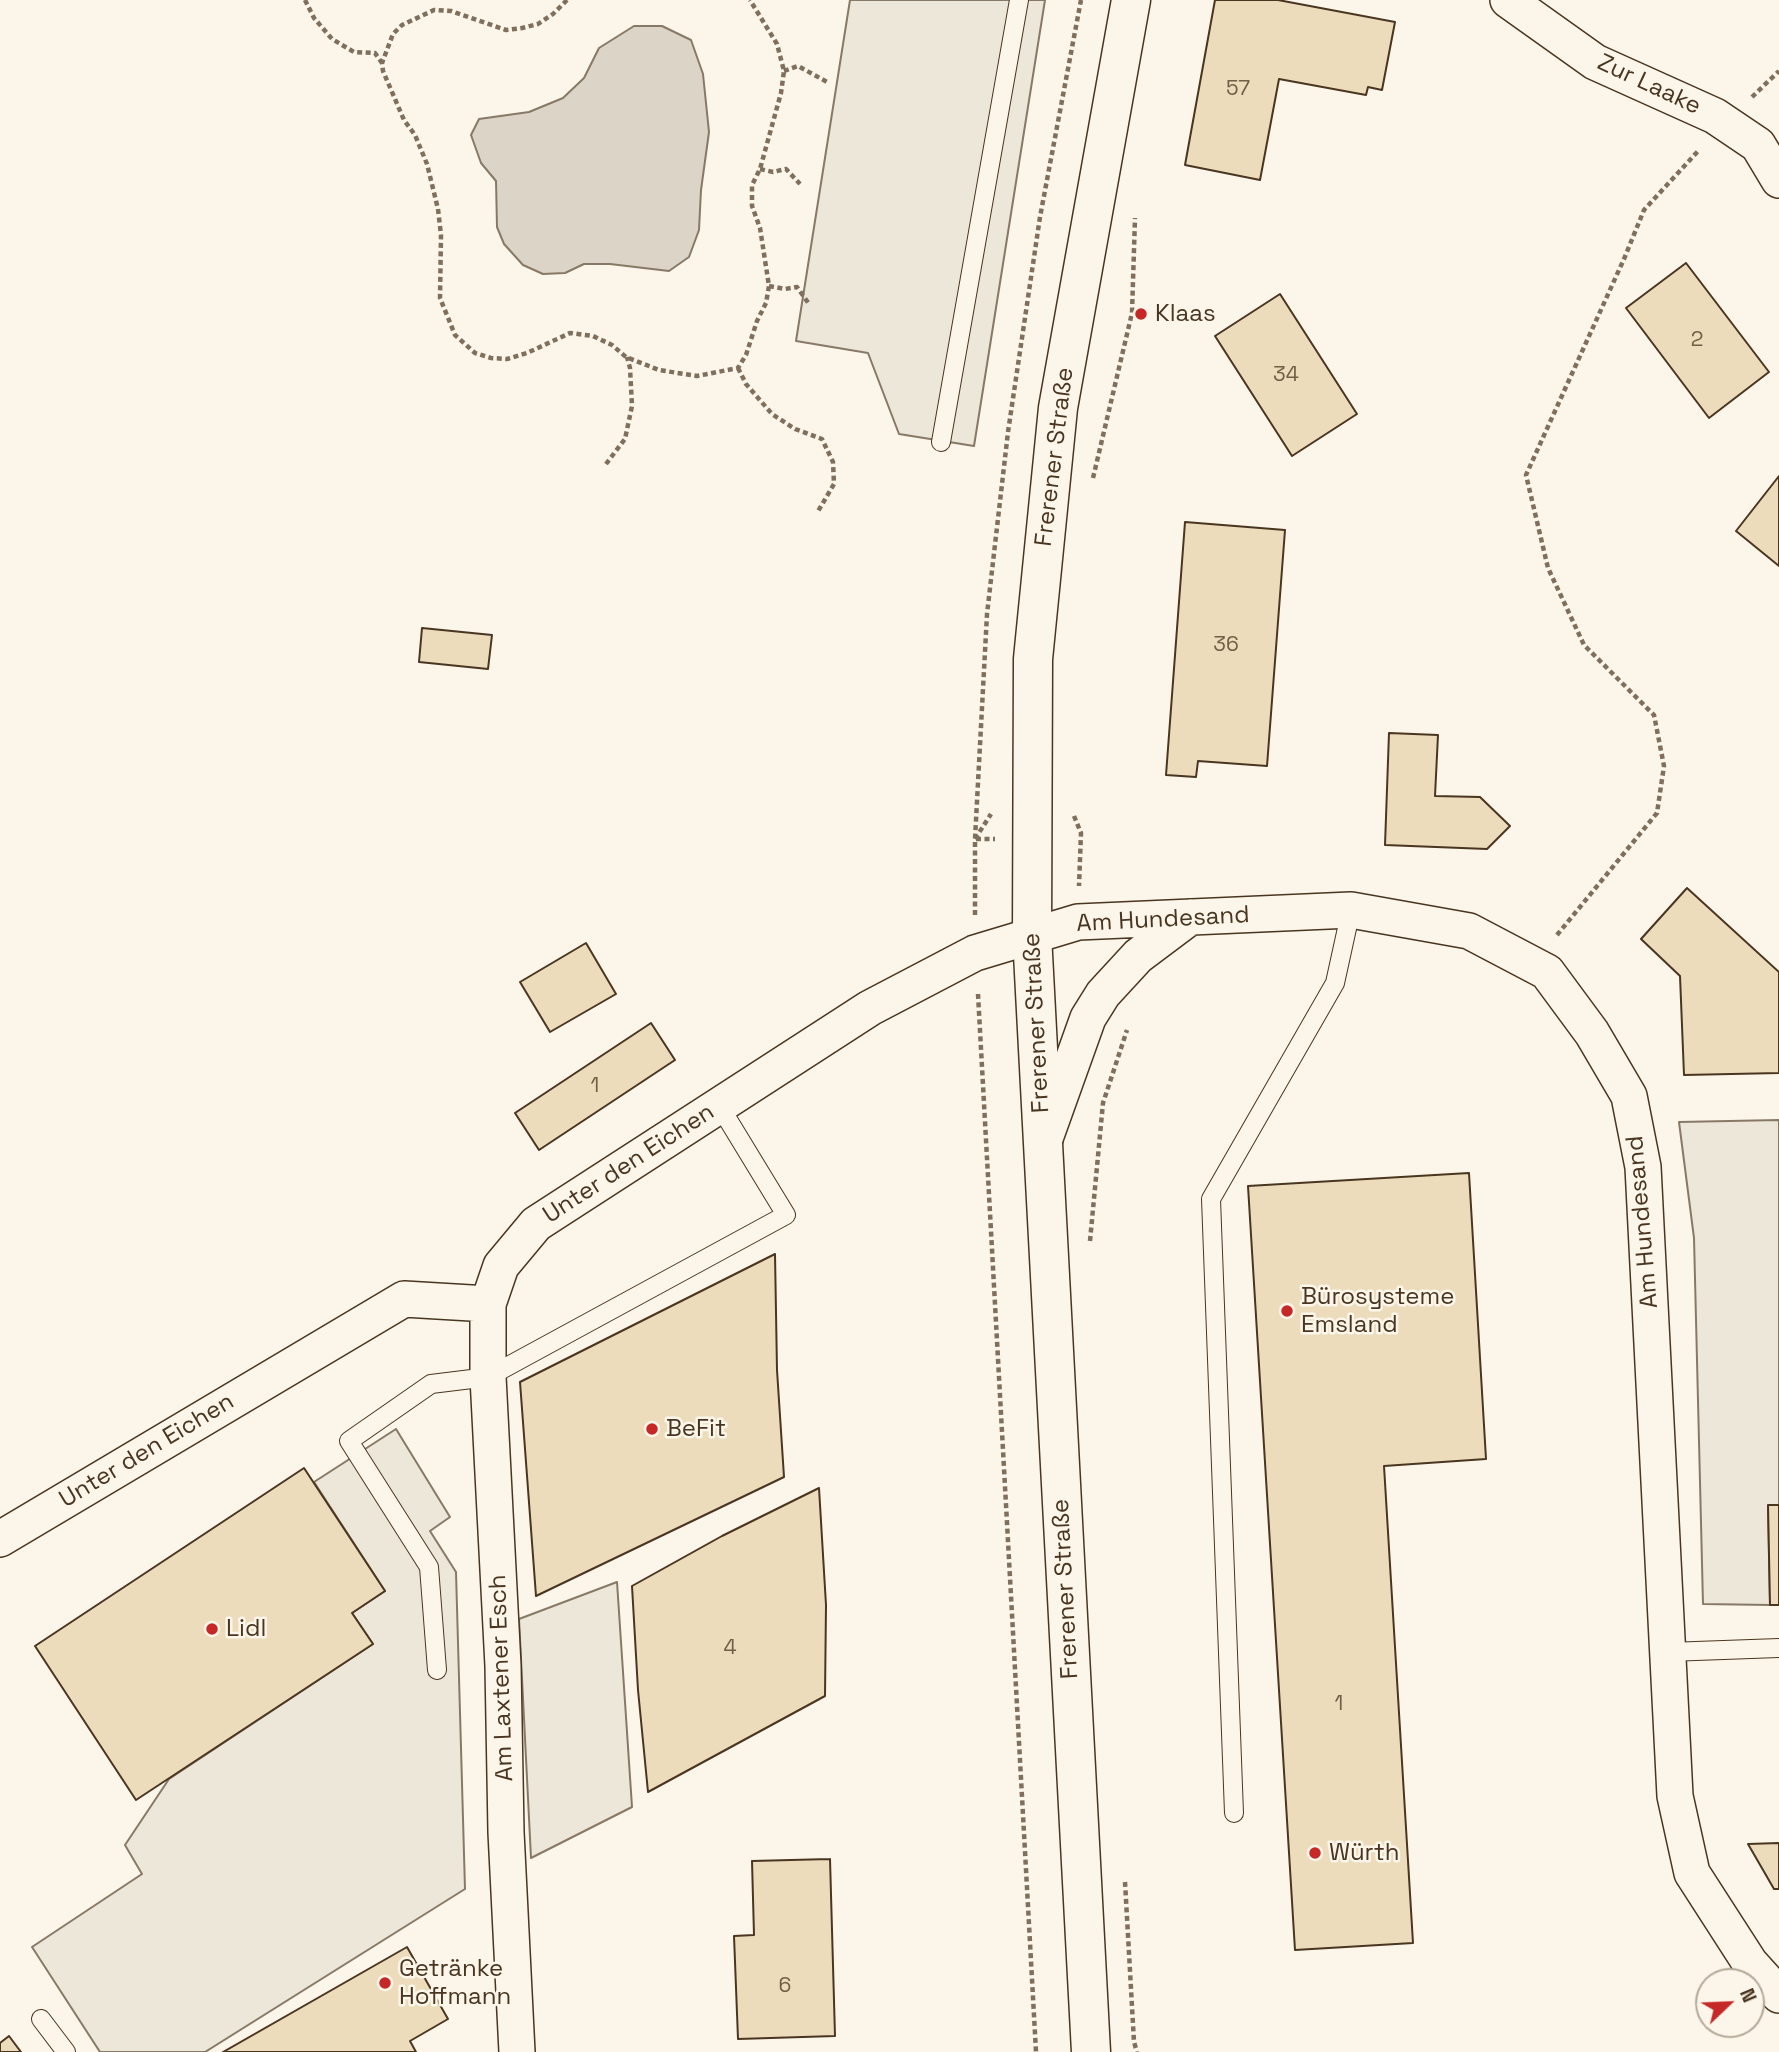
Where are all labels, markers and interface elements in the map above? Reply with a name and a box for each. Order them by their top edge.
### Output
street label: Zur Laake [1593,49,1705,121]
house number: 57 [1226,76,1250,102]
place label: Klaas [1155,300,1216,328]
marker: Klaas [1133,306,1149,322]
house number: 2 [1691,327,1703,353]
house number: 34 [1273,362,1299,388]
street label: Frerener Straße [1030,366,1080,548]
house number: 36 [1213,632,1239,658]
street label: Am Hundesand [1076,901,1250,939]
street label: Frerener Straße [1018,932,1056,1114]
house number: 1 [591,1073,599,1099]
street label: Unter den Eichen [538,1098,720,1230]
street label: Am Hundesand [1621,1134,1665,1310]
place label: Bürosysteme Emsland [1301,1283,1454,1339]
marker: Bürosysteme Emsland [1279,1303,1295,1319]
street label: Unter den Eichen [55,1388,239,1514]
place label: BeFit [666,1415,726,1443]
marker: BeFit [644,1421,660,1437]
street label: Frerener Straße [1047,1498,1085,1680]
street label: Am Laxtener Esch [484,1574,520,1782]
place label: Lidl [226,1615,266,1643]
marker: Lidl [204,1621,220,1637]
house number: 4 [723,1635,737,1661]
house number: 1 [1335,1691,1343,1717]
place label: Würth [1329,1839,1399,1867]
marker: Würth [1307,1845,1323,1861]
place label: Getränke Hoffmann [399,1955,511,2011]
north arrow [1695,1968,1765,2038]
house number: 6 [779,1973,791,1999]
marker: Getränke Hoffmann [377,1975,393,1991]
text: N [1734,1985,1762,2006]

